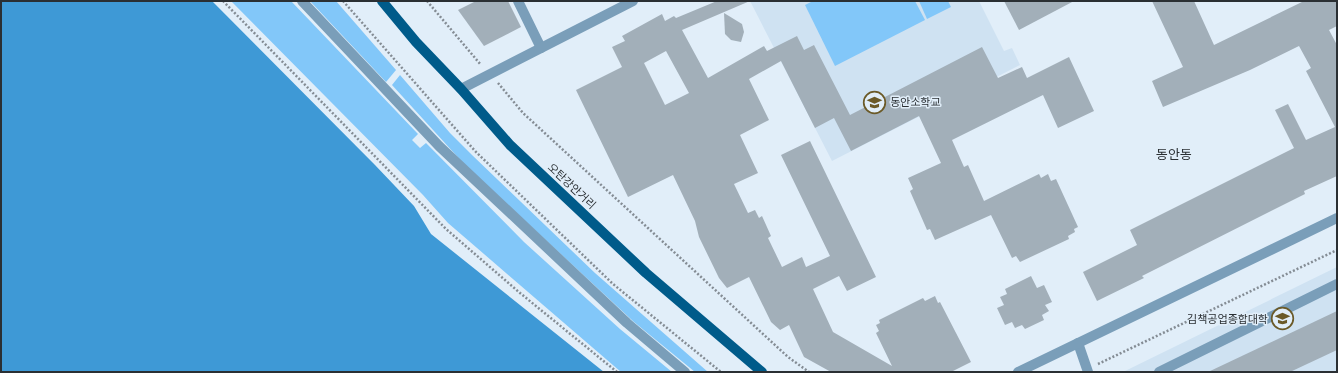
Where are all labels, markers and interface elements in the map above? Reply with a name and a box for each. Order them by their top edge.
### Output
school or university icon: 동안소학교 [862,89,888,115]
place label: 동안소학교 [890,96,941,109]
district label: 동안동 [1156,147,1192,162]
street label: 오탄강안거리 [545,161,598,212]
school or university icon: 김책공업종합대학 [1270,306,1296,332]
place label: 김책공업종합대학 [1187,313,1268,326]

